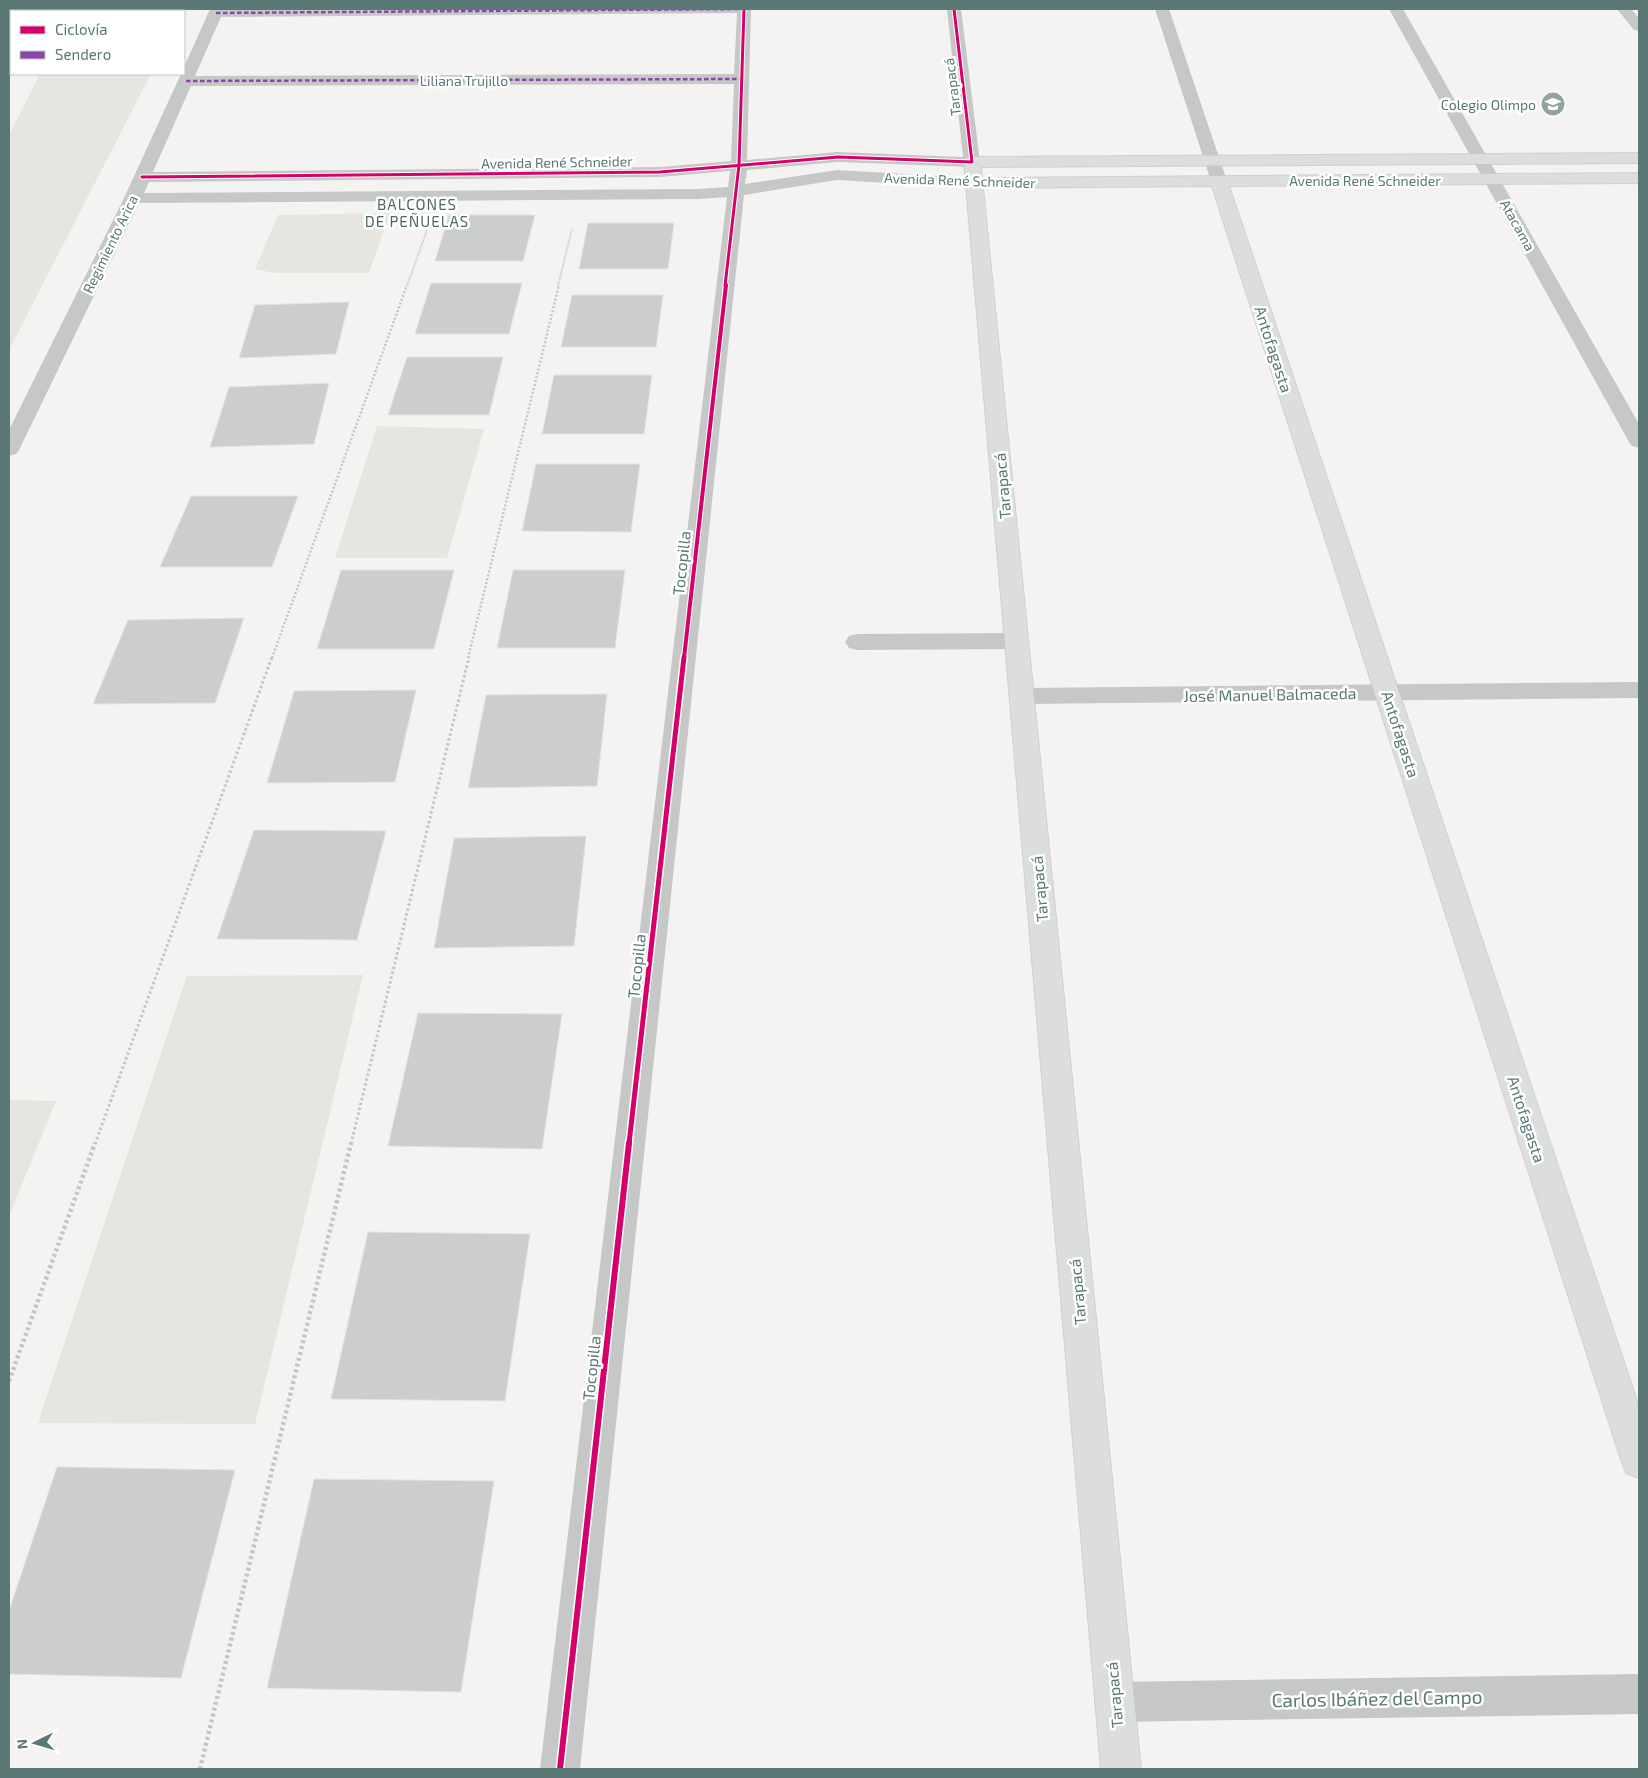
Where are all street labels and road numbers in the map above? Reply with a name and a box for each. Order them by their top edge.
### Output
street label: Tarapacá [940,57,964,117]
street label: Liliana Trujillo [420,72,508,89]
street label: Avenida René Schneider [481,152,633,172]
street label: Avenida René Schneider [884,169,1036,191]
street label: Avenida René Schneider [1289,172,1441,189]
street label: Regimiento Arica [79,192,141,296]
street label: Atacama [1497,196,1539,254]
street label: Antofagasta [1251,303,1297,395]
street label: Tarapacá [990,452,1014,520]
street label: Tocopilla [668,530,694,596]
street label: José Manuel Balmaceda [1183,683,1357,705]
street label: Antofagasta [1378,688,1424,780]
street label: Tarapacá [1027,855,1051,923]
street label: Tocopilla [623,933,649,999]
street label: Antofagasta [1504,1073,1550,1165]
street label: Tarapacá [1065,1258,1089,1326]
street label: Tocopilla [578,1335,604,1401]
street label: Tarapacá [1102,1661,1126,1729]
street label: Carlos Ibáñez del Campo [1271,1685,1483,1711]

